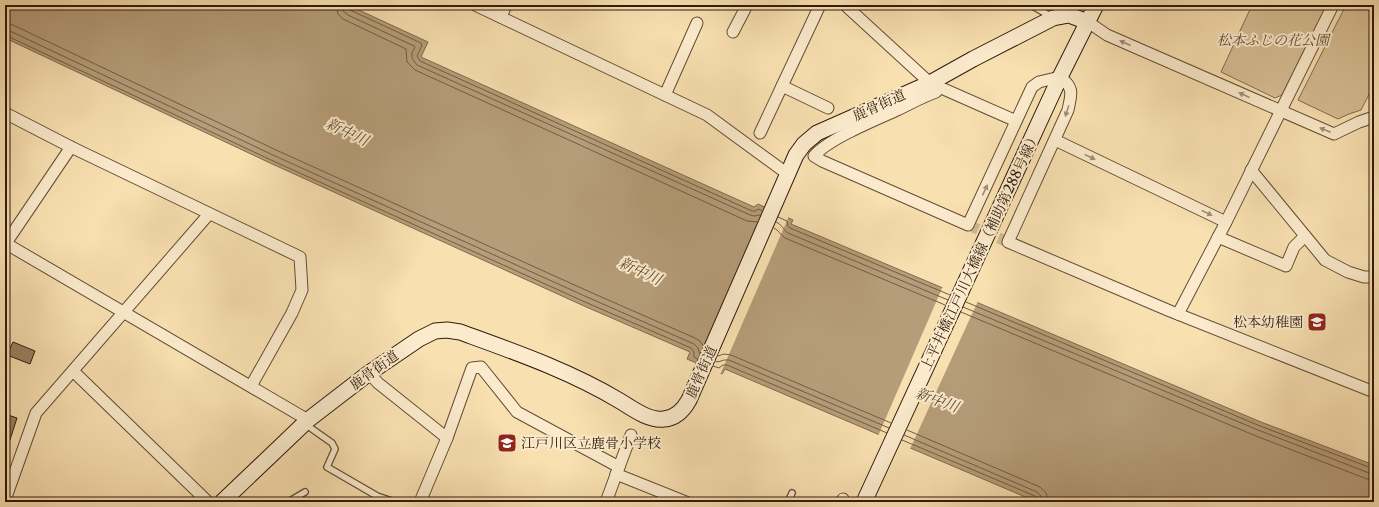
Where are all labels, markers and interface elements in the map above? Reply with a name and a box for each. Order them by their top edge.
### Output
park label: 松本ふじの花公園 [1217,31,1331,49]
one-way arrow [1119,39,1131,45]
street label: 鹿骨街道 [850,85,908,125]
one-way arrow [1239,92,1250,98]
one-way arrow [1063,106,1069,118]
water label: 新中川 [323,113,373,151]
one-way arrow [1320,127,1331,133]
street label: 上平井橋江戸川大橋線（補助第288号線） [916,128,1044,374]
one-way arrow [1084,154,1095,160]
one-way arrow [982,184,988,195]
one-way arrow [1201,210,1213,216]
water label: 新中川 [616,252,666,290]
school or university icon: 松本幼稚園 [1306,311,1328,333]
place label: 松本幼稚園 [1233,313,1303,331]
street label: 鹿骨街道 [681,343,721,401]
street label: 鹿骨街道 [346,346,402,394]
water label: 新中川 [913,383,963,417]
school or university icon: 江戸川区立鹿骨小学校 [496,432,518,454]
place label: 江戸川区立鹿骨小学校 [521,434,661,452]

